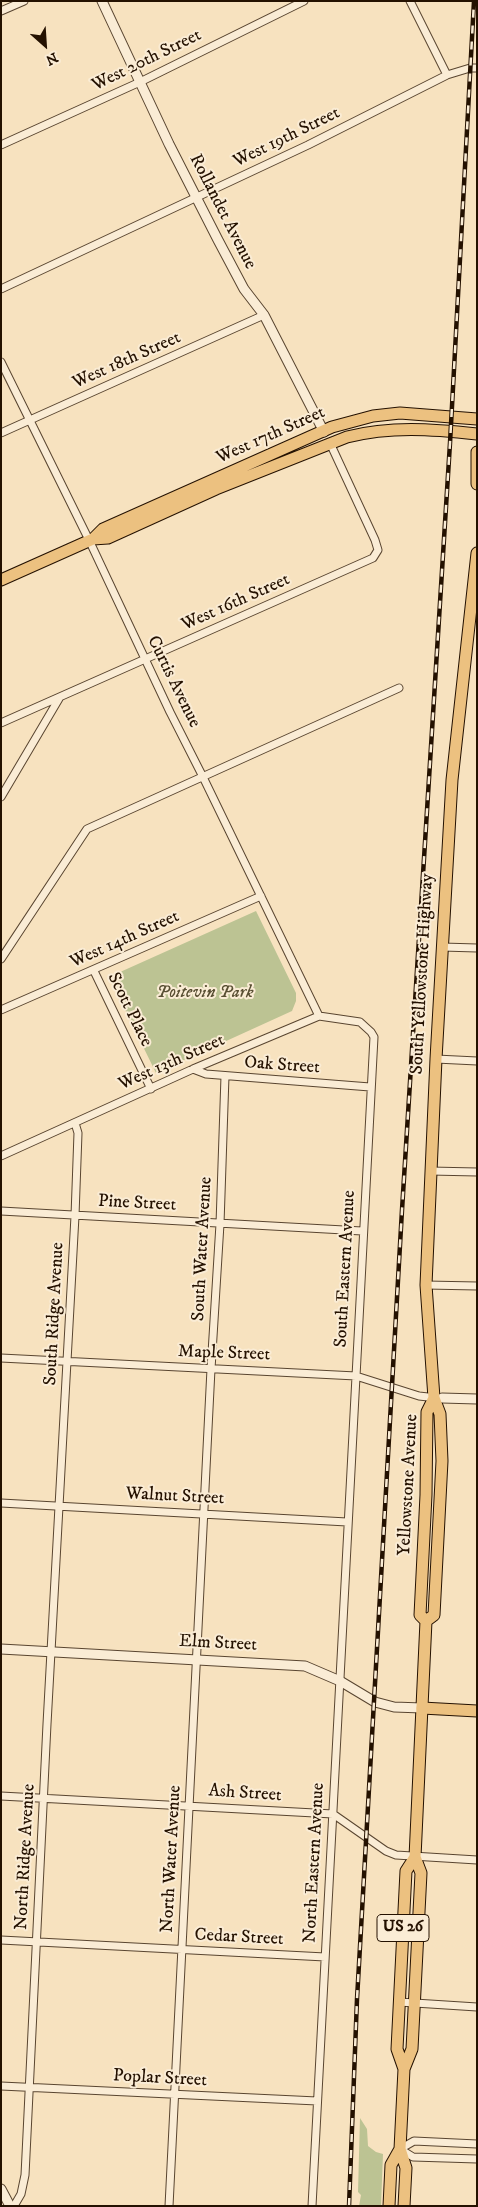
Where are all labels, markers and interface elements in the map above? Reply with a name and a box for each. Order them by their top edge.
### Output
north arrow [20,20,70,70]
street label: West 20th Street [89,25,205,97]
text: N [42,48,61,69]
street label: West 19th Street [230,103,344,173]
street label: Rollandet Avenue [184,151,260,273]
street label: West 18th Street [70,328,184,394]
street label: West 17th Street [213,402,329,470]
street label: West 16th Street [179,569,293,637]
street label: Curtis Avenue [141,633,205,731]
street label: South Yellowstone Highway [407,873,439,1075]
street label: West 14th Street [67,906,183,974]
street label: Scott Place [102,969,156,1051]
park label: Poitevin Park [156,982,254,1004]
street label: West 13th Street [116,1030,228,1096]
street label: Oak Street [243,1053,321,1079]
street label: South Water Avenue [188,1176,218,1322]
street label: South Eastern Avenue [331,1190,361,1348]
street label: Pine Street [97,1191,177,1217]
street label: South Ridge Avenue [40,1242,70,1386]
street label: Maple Street [178,1342,270,1366]
street label: Yellowstone Avenue [395,1414,423,1556]
street label: Walnut Street [125,1484,225,1510]
street label: Elm Street [178,1631,258,1657]
street label: Ash Street [208,1781,282,1807]
street label: North Eastern Avenue [300,1782,330,1944]
street label: North Ridge Avenue [11,1783,41,1931]
street label: North Water Avenue [157,1785,187,1933]
road number: US 26 [377,1915,429,1942]
street label: Cedar Street [194,1925,284,1951]
street label: Poplar Street [112,2066,208,2092]

